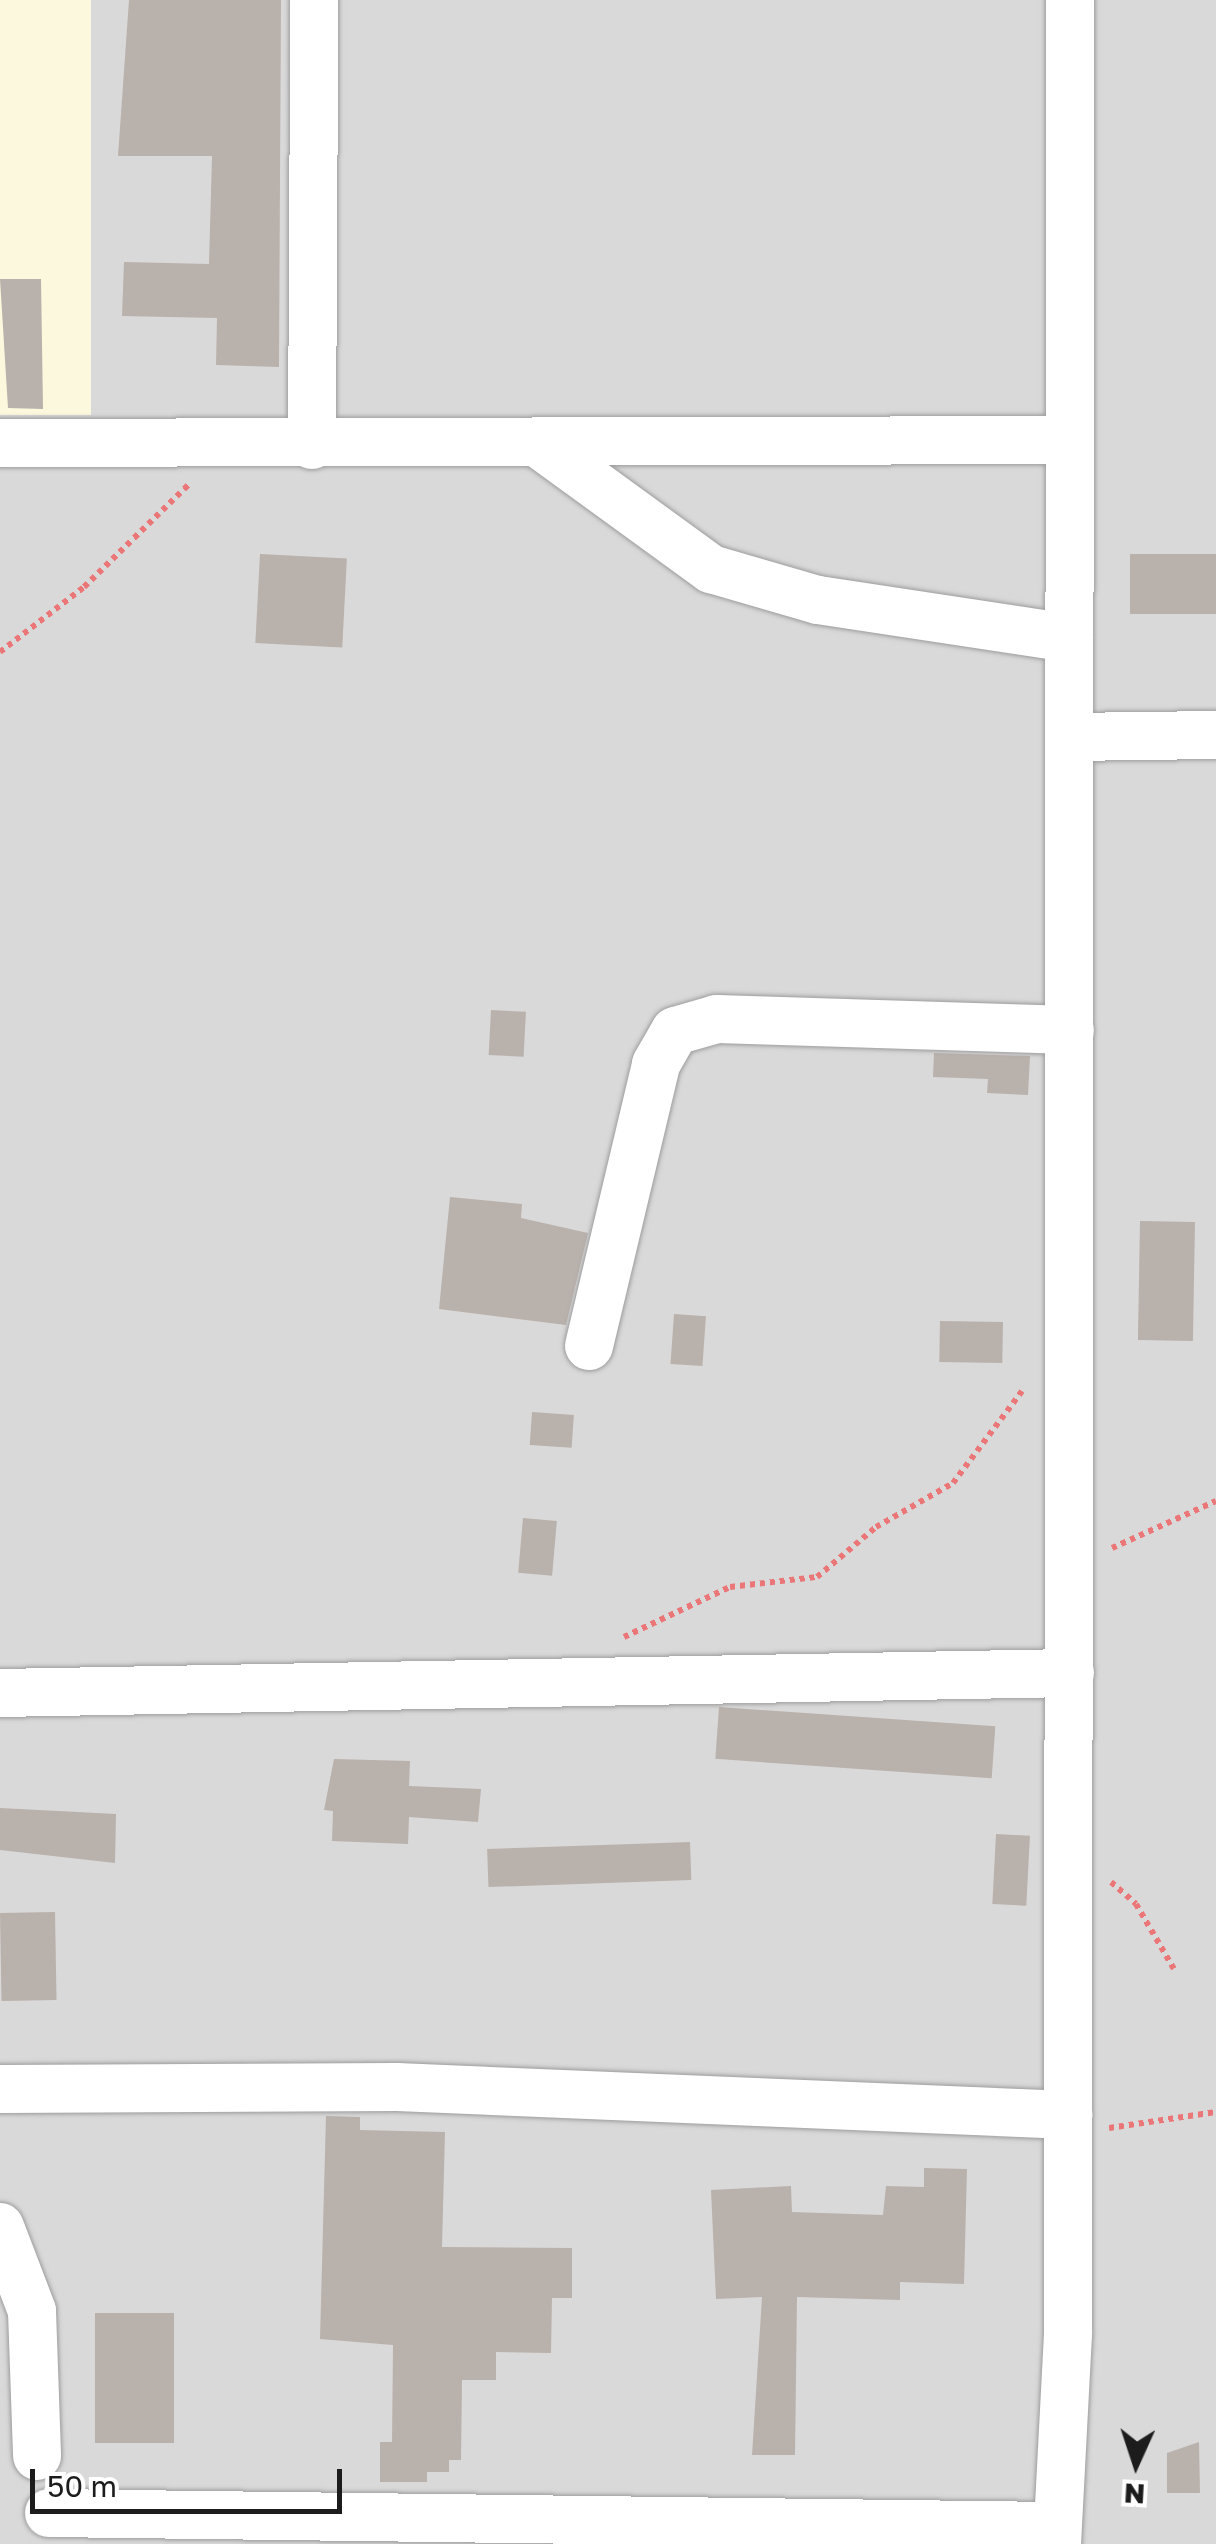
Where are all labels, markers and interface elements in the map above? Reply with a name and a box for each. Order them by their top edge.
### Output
north arrow [1086,2414,1186,2514]
scale bar [35,2449,348,2511]
text: 50 m [47,2468,117,2504]
text: N [1123,2477,1146,2511]

